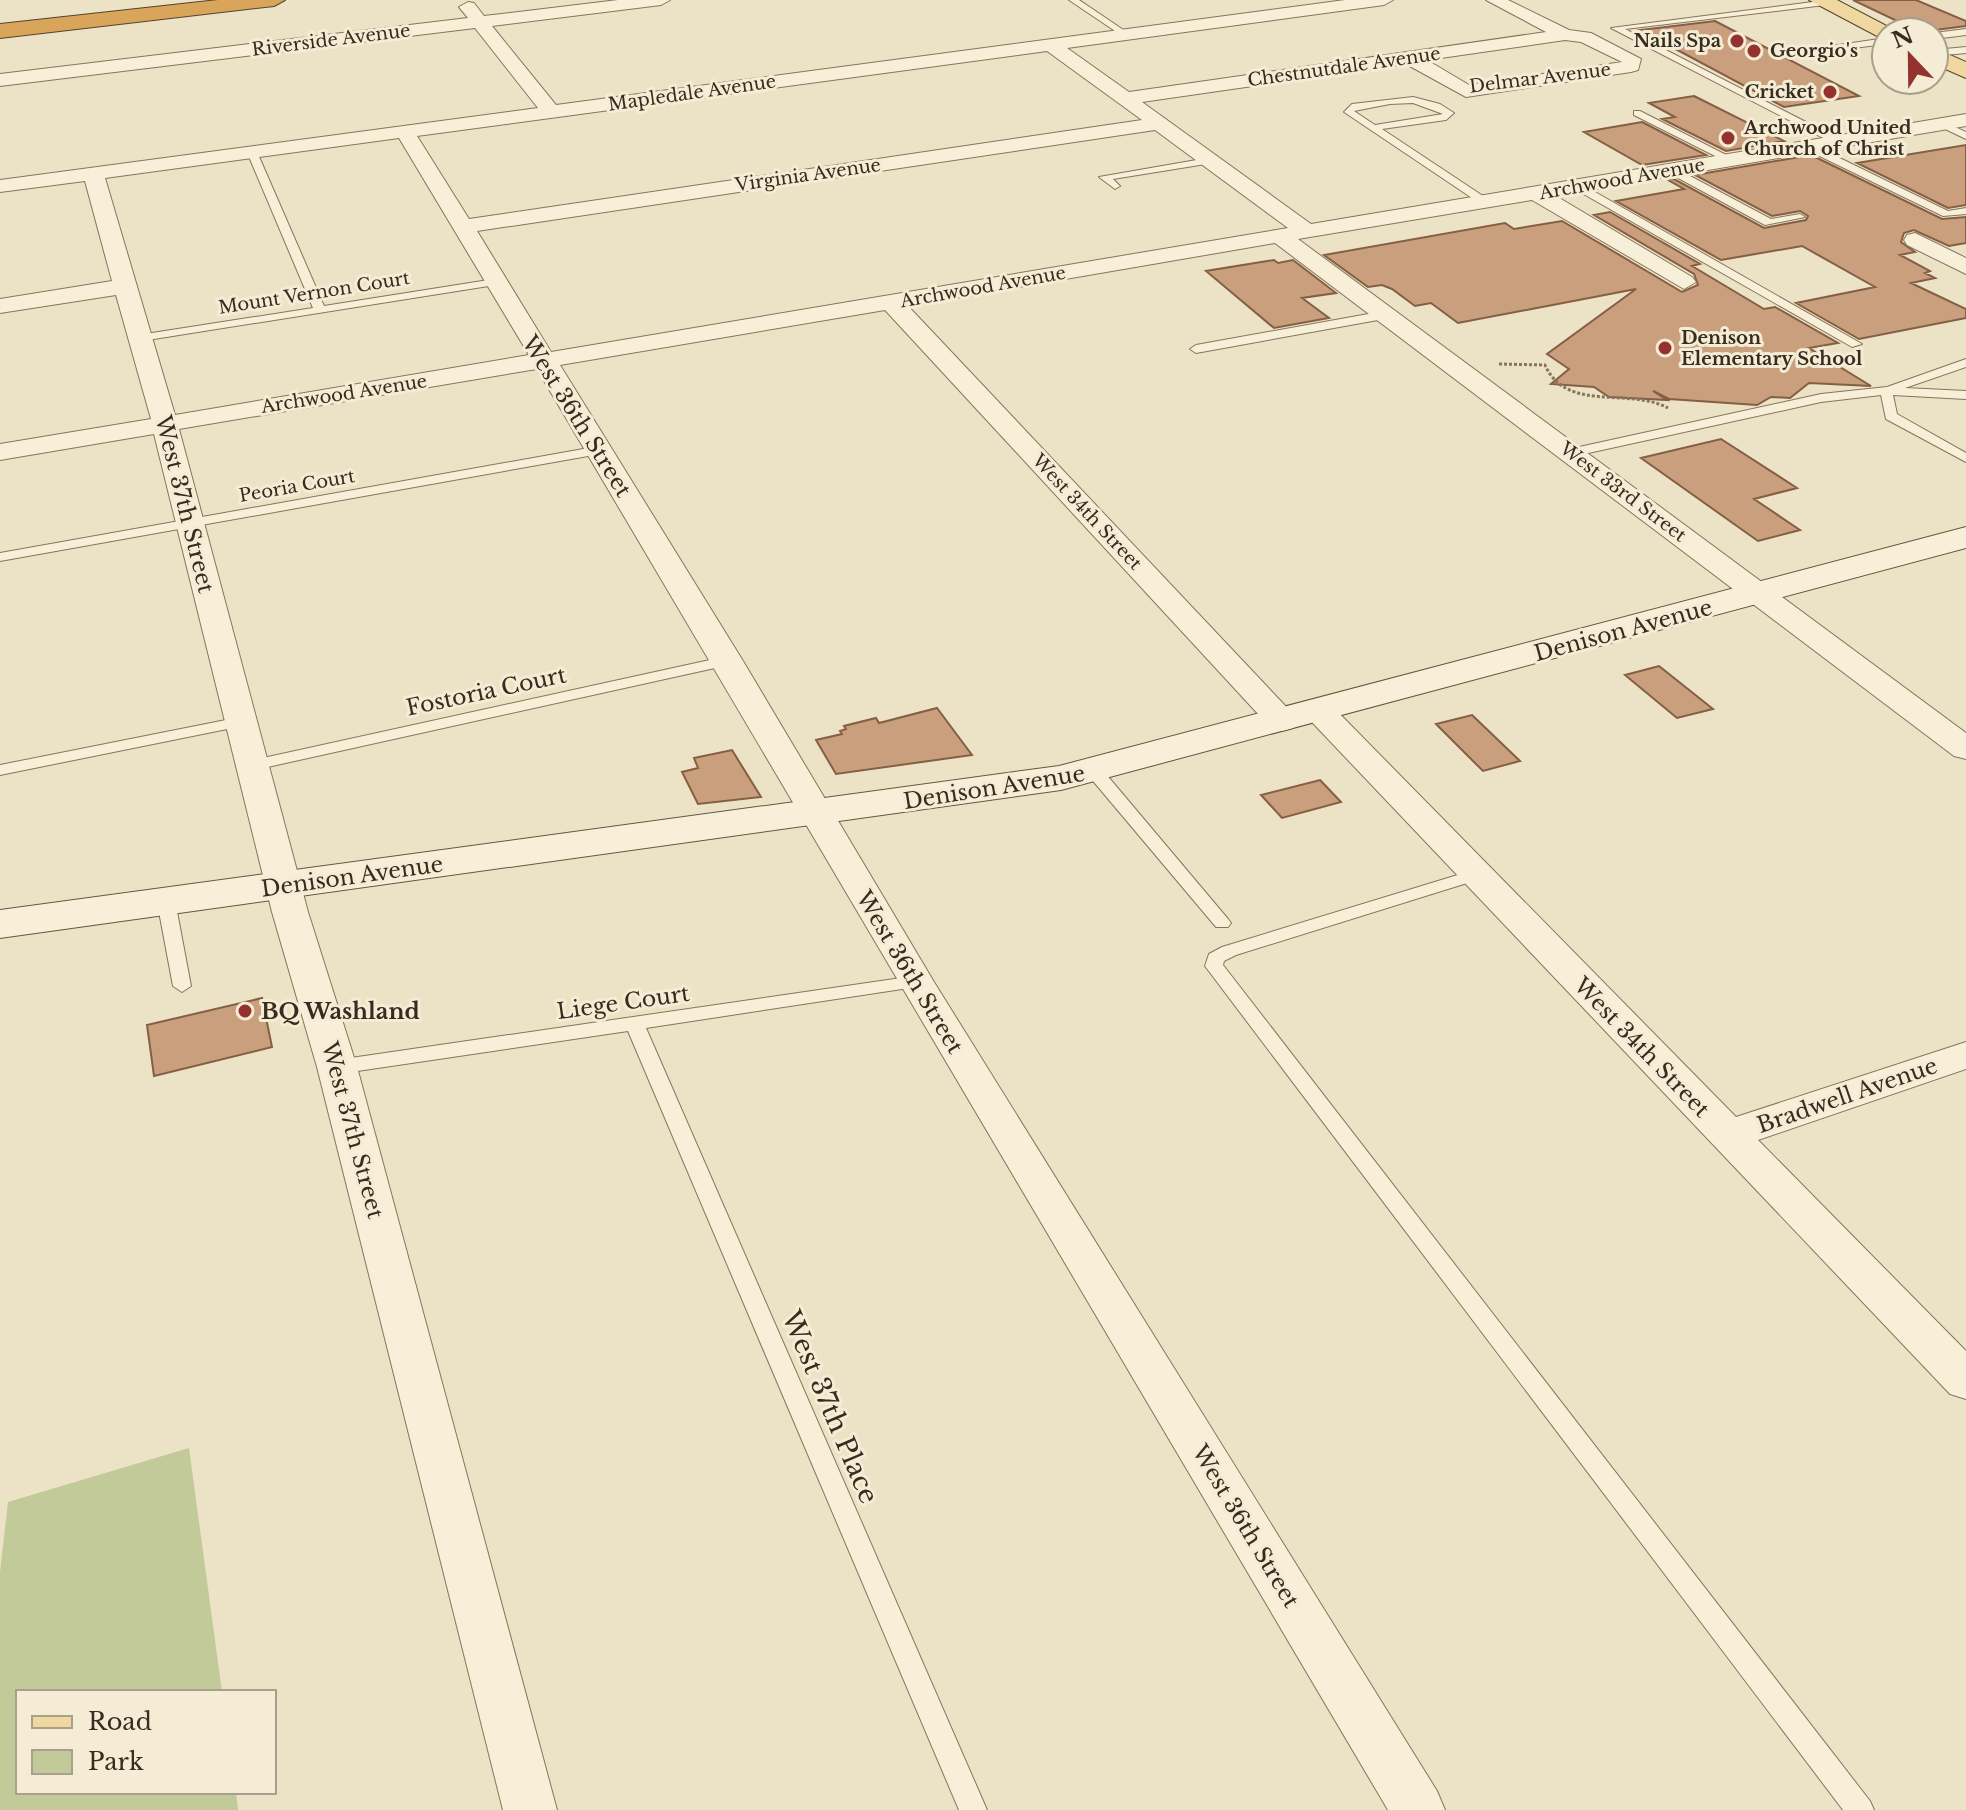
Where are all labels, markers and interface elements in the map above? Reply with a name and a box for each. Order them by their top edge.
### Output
north arrow [1870,16,1950,96]
street label: Riverside Avenue [251,19,411,61]
text: N [1888,21,1918,54]
place label: Nails Spa [1634,30,1722,52]
marker: Nails Spa [1728,32,1746,50]
place label: Georgio's [1770,40,1858,62]
marker: Georgio's [1745,42,1763,60]
street label: Chestnutdale Avenue [1246,43,1442,91]
street label: Delmar Avenue [1468,58,1612,98]
street label: Mapledale Avenue [607,70,777,116]
place label: Cricket [1745,81,1814,103]
marker: Cricket [1821,83,1839,101]
place label: Archwood United Church of Christ [1743,117,1912,160]
marker: Archwood United Church of Christ [1719,129,1737,147]
street label: Virginia Avenue [733,154,882,196]
street label: Archwood Avenue [1537,154,1706,205]
street label: Archwood Avenue [898,262,1067,313]
street label: Mount Vernon Court [217,267,411,319]
place label: Denison Elementary School [1681,327,1863,370]
street label: West 36th Street [516,330,637,502]
marker: Denison Elementary School [1656,339,1674,357]
street label: Archwood Avenue [258,370,429,418]
street label: West 37th Street [149,412,220,596]
street label: West 33rd Street [1555,437,1691,547]
street label: West 34th Street [1027,449,1146,575]
street label: Peoria Court [237,465,357,507]
street label: Denison Avenue [1531,594,1715,667]
street label: Fostoria Court [404,661,569,722]
street label: Denison Avenue [901,760,1087,815]
street label: Denison Avenue [259,850,445,903]
street label: West 36th Street [850,885,969,1059]
street label: West 34th Street [1567,971,1716,1123]
street label: Liege Court [555,980,692,1025]
place label: BQ Washland [261,998,420,1025]
marker: BQ Washland [236,1002,254,1020]
street label: West 37th Street [316,1038,389,1222]
street label: Bradwell Avenue [1754,1052,1941,1139]
street label: West 37th Place [775,1305,885,1508]
street label: West 36th Street [1186,1439,1305,1613]
legend [16,1690,276,1794]
text: Road [88,1707,152,1736]
text: Park [88,1747,144,1776]

